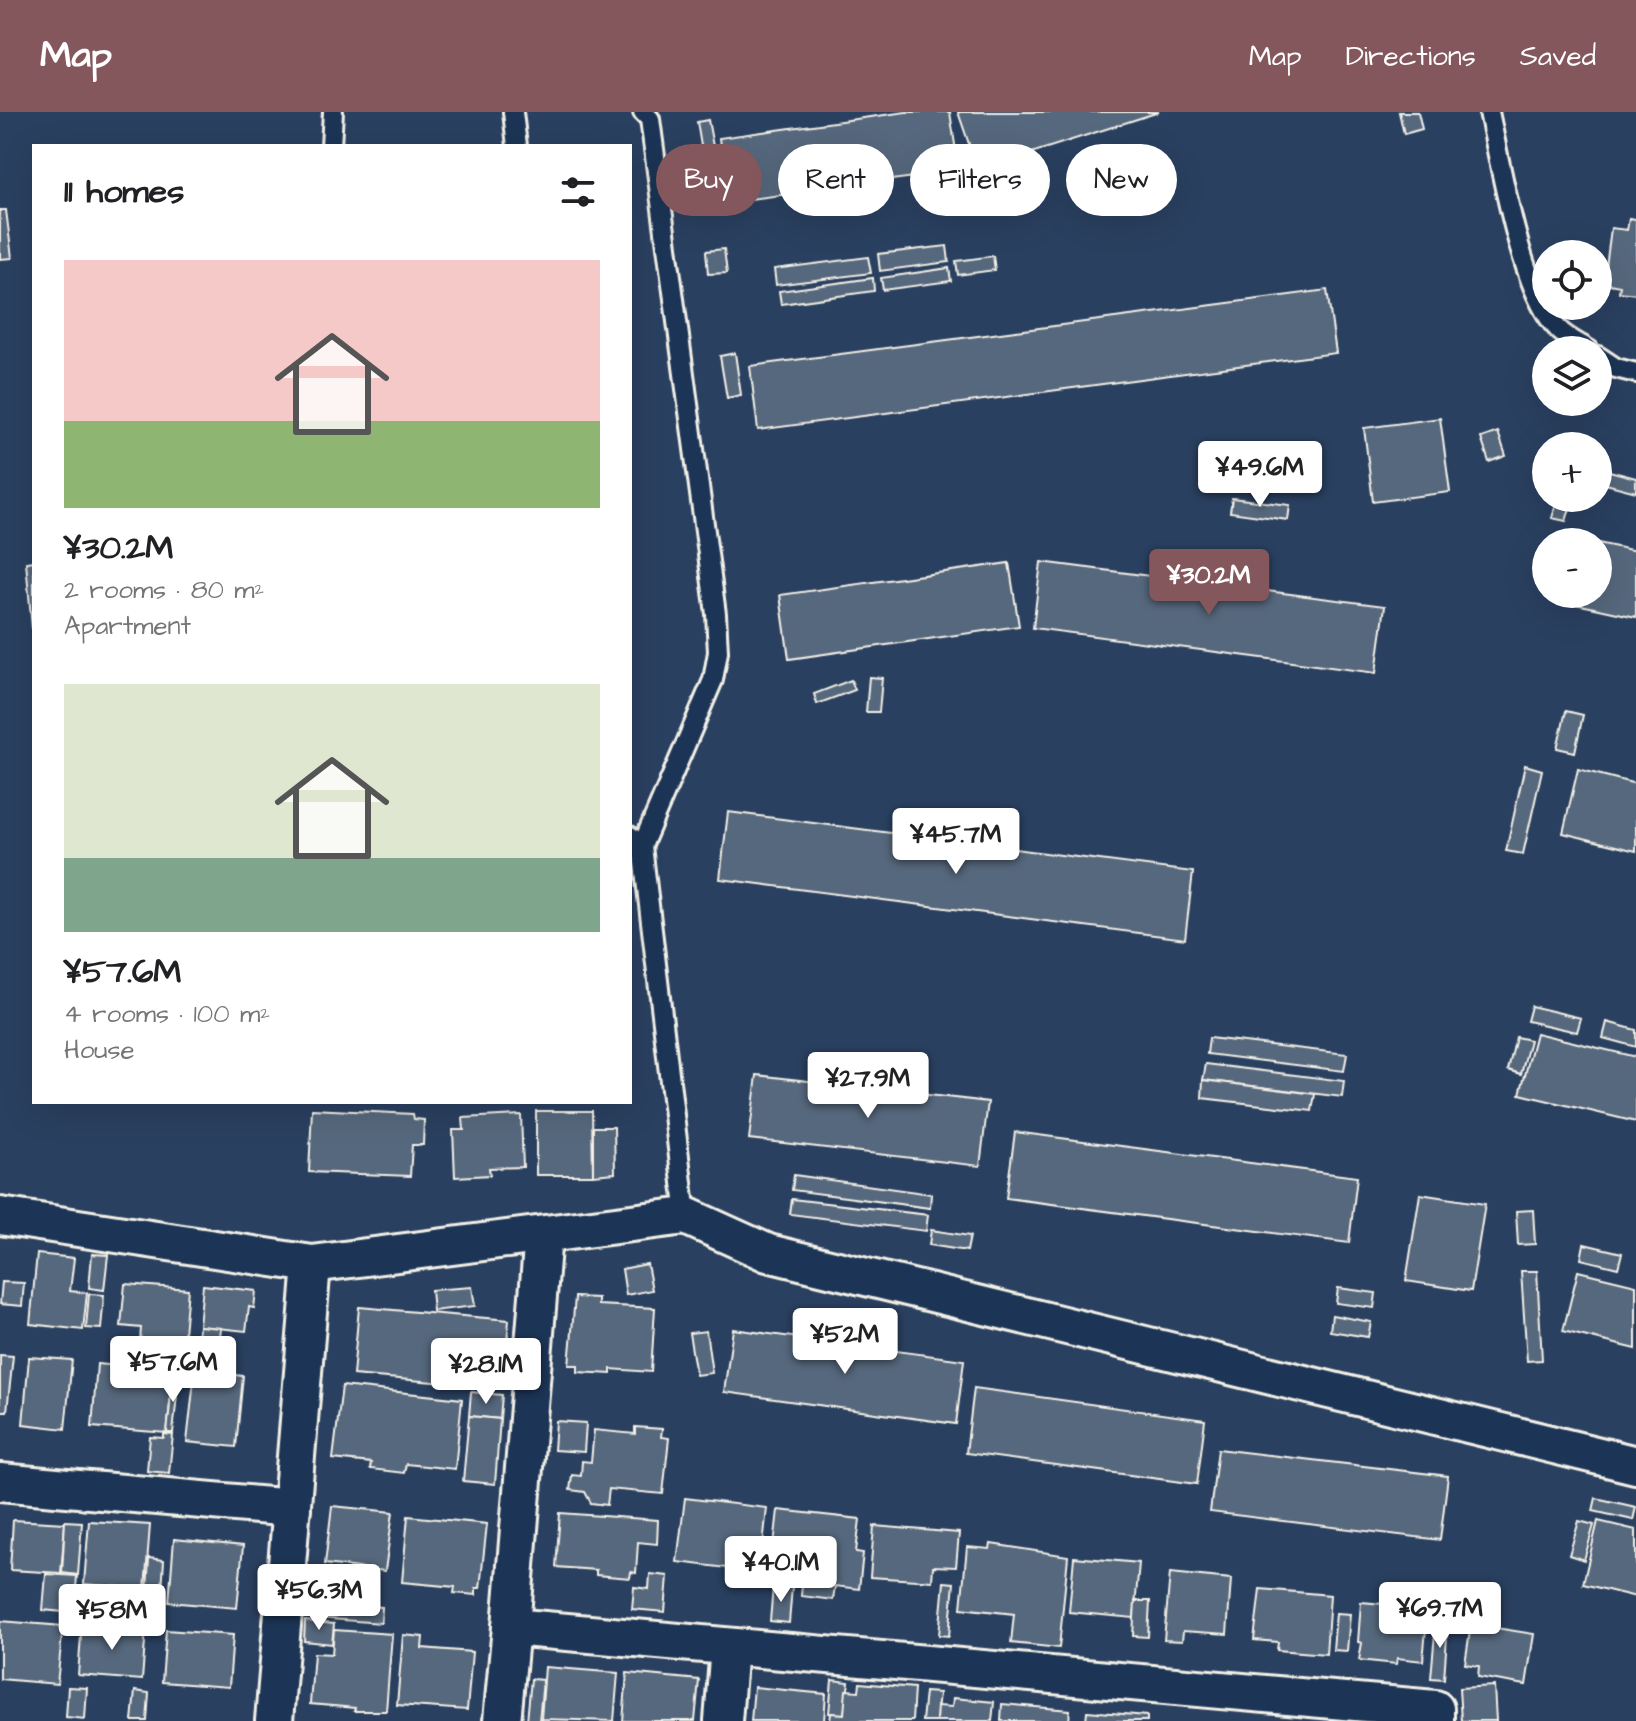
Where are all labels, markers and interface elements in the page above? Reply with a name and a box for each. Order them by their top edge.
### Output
text: Map [40,30,112,82]
text: Map [1249,37,1302,76]
text: Directions [1346,37,1476,76]
text: Saved [1520,37,1596,76]
chip: Buy [656,144,762,216]
chip: Rent [778,144,894,216]
chip: Filters [910,144,1050,216]
chip: New [1066,144,1177,216]
text: 11 homes [64,168,184,216]
icon: filters [556,170,600,214]
map controls [1532,240,1612,608]
button: locate [1532,240,1612,320]
icon: home [260,312,404,456]
button: layers [1532,336,1612,416]
button: + [1532,432,1612,512]
pin: ¥49.6M [1195,441,1325,509]
text: ¥49.6M [1216,449,1304,485]
text: ¥30.2M [64,524,173,572]
button: − [1532,528,1612,608]
pin: ¥30.2M [1144,549,1274,617]
text: ¥30.2M [1167,557,1251,593]
text: 2 rooms · 80 m² [64,572,264,608]
text: Apartment [64,608,191,644]
icon: home [260,736,404,880]
pin: ¥45.7M [891,808,1021,876]
text: ¥45.7M [910,816,1002,852]
text: ¥57.6M [64,948,181,996]
text: 4 rooms · 100 m² [64,996,270,1032]
text: House [64,1032,135,1068]
pin: ¥27.9M [803,1052,933,1120]
text: ¥27.9M [826,1060,910,1096]
pin: ¥52M [798,1308,892,1376]
text: ¥52M [811,1316,879,1352]
pin: ¥57.6M [108,1336,238,1404]
pin: ¥28.1M [421,1338,551,1406]
text: ¥57.6M [128,1344,218,1380]
text: ¥28.1M [449,1346,523,1382]
pin: ¥40.1M [716,1536,846,1604]
text: ¥40.1M [743,1544,819,1580]
pin: ¥56.3M [254,1564,384,1632]
text: ¥56.3M [276,1572,363,1608]
pin: ¥69.7M [1375,1582,1505,1650]
pin: ¥58M [65,1584,159,1652]
text: ¥69.7M [1397,1590,1483,1626]
text: ¥58M [77,1592,147,1628]

